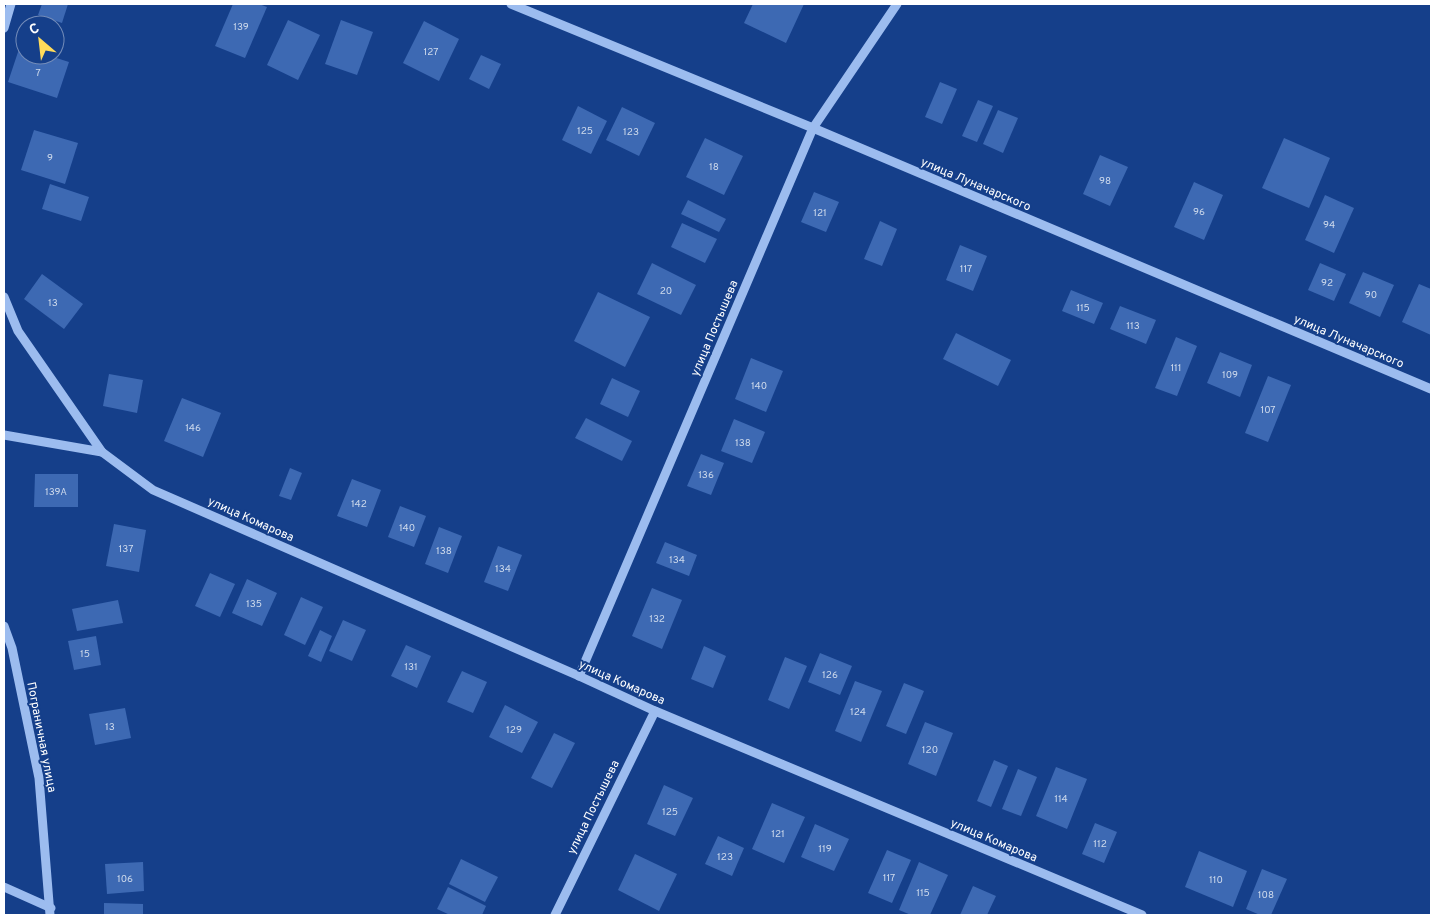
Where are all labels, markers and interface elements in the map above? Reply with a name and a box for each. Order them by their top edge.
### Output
north arrow [15,15,65,65]
text: С [27,20,43,39]
house number: 139 [233,21,249,34]
house number: 127 [424,46,438,59]
house number: 7 [35,67,41,80]
house number: 125 [577,125,593,138]
house number: 123 [623,126,639,139]
house number: 9 [47,152,53,165]
street label: улица Луначарского [918,154,1033,215]
house number: 18 [709,161,719,174]
house number: 98 [1099,175,1111,188]
house number: 96 [1193,206,1205,219]
house number: 121 [813,207,827,220]
house number: 94 [1323,219,1335,232]
house number: 117 [960,263,972,276]
house number: 92 [1321,277,1333,290]
street label: улица Постышева [687,278,742,379]
house number: 20 [660,285,672,298]
house number: 90 [1365,289,1377,302]
house number: 13 [48,297,58,310]
house number: 115 [1076,302,1090,315]
street label: улица Луначарского [1291,311,1406,372]
house number: 113 [1126,320,1140,333]
house number: 111 [1170,362,1182,375]
house number: 109 [1222,369,1238,382]
house number: 140 [751,380,767,393]
house number: 107 [1260,404,1276,417]
house number: 146 [185,422,201,435]
house number: 138 [735,437,751,450]
house number: 136 [698,469,714,482]
house number: 139А [45,486,67,499]
street label: улица Комарова [205,494,296,546]
house number: 142 [351,498,367,511]
house number: 140 [399,522,415,535]
house number: 137 [119,543,133,556]
house number: 138 [436,545,452,558]
house number: 134 [669,554,685,567]
house number: 134 [495,563,511,576]
house number: 135 [246,598,262,611]
house number: 132 [649,613,665,626]
house number: 15 [80,648,90,661]
street label: улица Комарова [576,657,667,709]
house number: 131 [404,661,418,674]
house number: 126 [822,669,838,682]
street label: Пограничная улица [22,681,60,794]
house number: 124 [850,706,866,719]
house number: 13 [105,721,115,734]
house number: 129 [506,724,522,737]
house number: 120 [922,744,938,757]
street label: улица Постышева [564,758,624,857]
house number: 114 [1054,793,1068,806]
house number: 125 [662,806,678,819]
street label: улица Комарова [948,815,1040,866]
house number: 121 [771,828,785,841]
house number: 112 [1093,838,1107,851]
house number: 119 [818,843,832,856]
house number: 123 [717,851,733,864]
house number: 117 [883,872,895,885]
house number: 106 [117,873,133,886]
house number: 110 [1209,874,1223,887]
house number: 115 [916,887,930,900]
house number: 108 [1258,889,1274,902]

